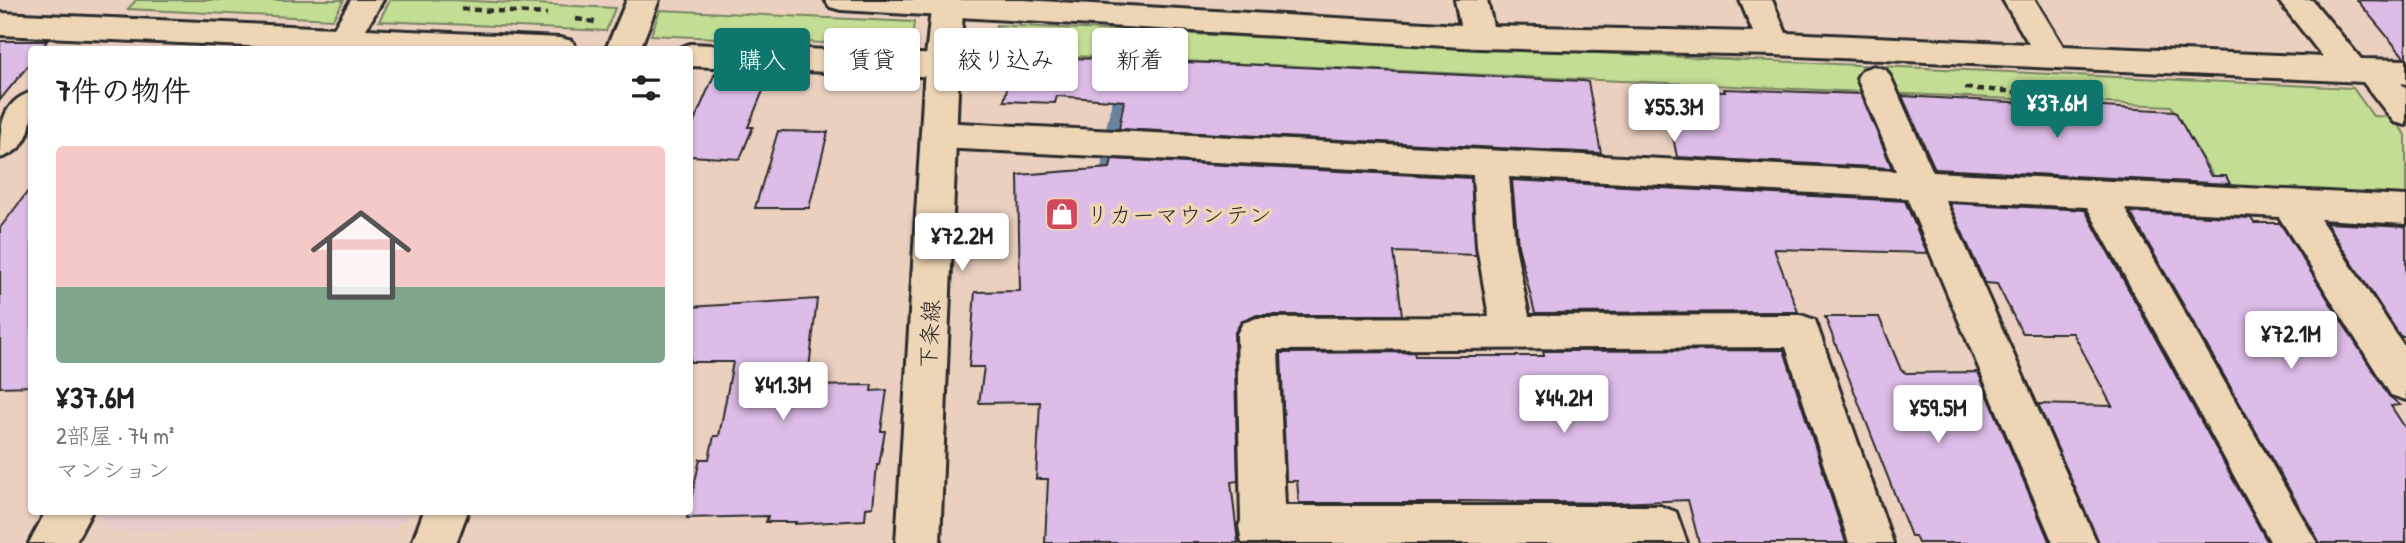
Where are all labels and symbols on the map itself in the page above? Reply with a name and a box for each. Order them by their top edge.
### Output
pin: ¥37.6M [2000,80,2114,140]
pin: ¥55.3M [1617,85,1731,144]
shop icon: リカーマウンテン [1043,195,1081,233]
place label: リカーマウンテン [1086,199,1272,230]
pin: ¥72.2M [905,214,1019,273]
street label: 下条線 [912,299,946,369]
pin: ¥72.1M [2234,312,2348,371]
pin: ¥41.3M [726,362,840,422]
pin: ¥44.2M [1507,376,1621,435]
pin: ¥59.5M [1881,386,1995,445]

